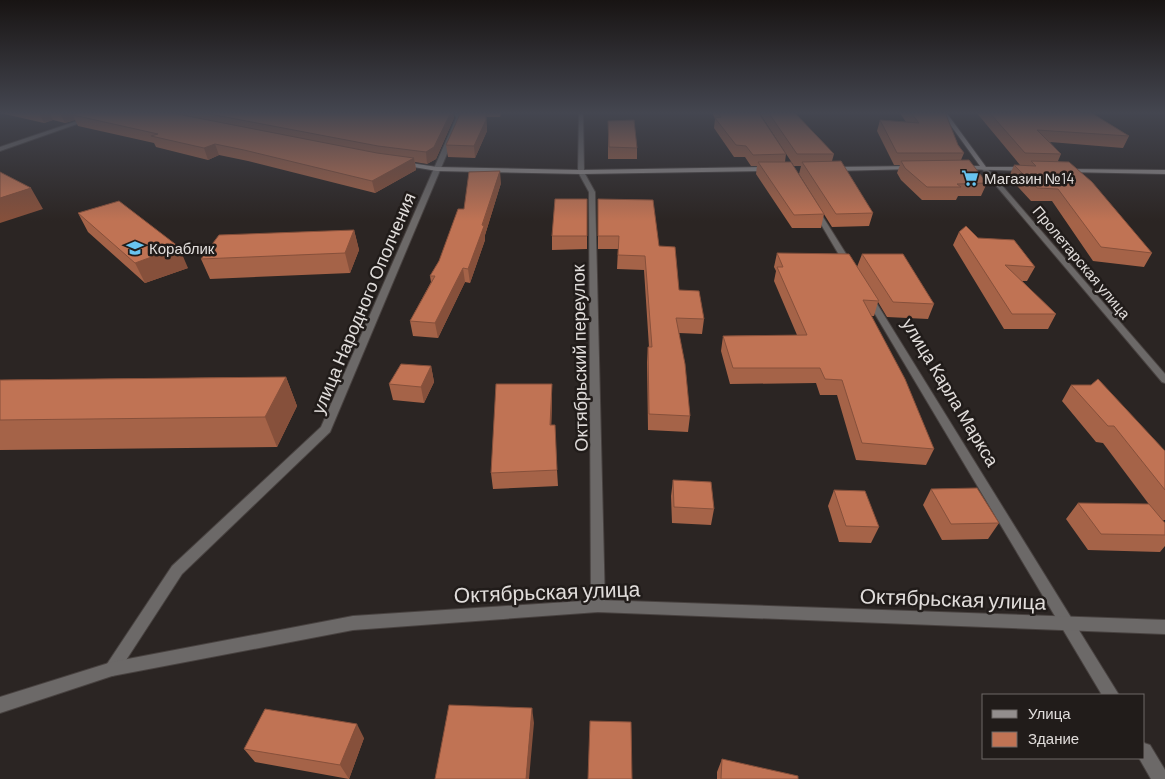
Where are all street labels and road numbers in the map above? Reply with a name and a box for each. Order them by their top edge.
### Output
street label: улица Народного Ополчения [306,189,420,417]
street label: Пролетарская улица [1029,202,1135,323]
street label: Октябрьский переулок [566,264,592,452]
street label: улица Карла Маркса [898,314,1005,471]
street label: Октябрьская улица [453,575,641,607]
street label: Октябрьская улица [859,582,1047,614]

